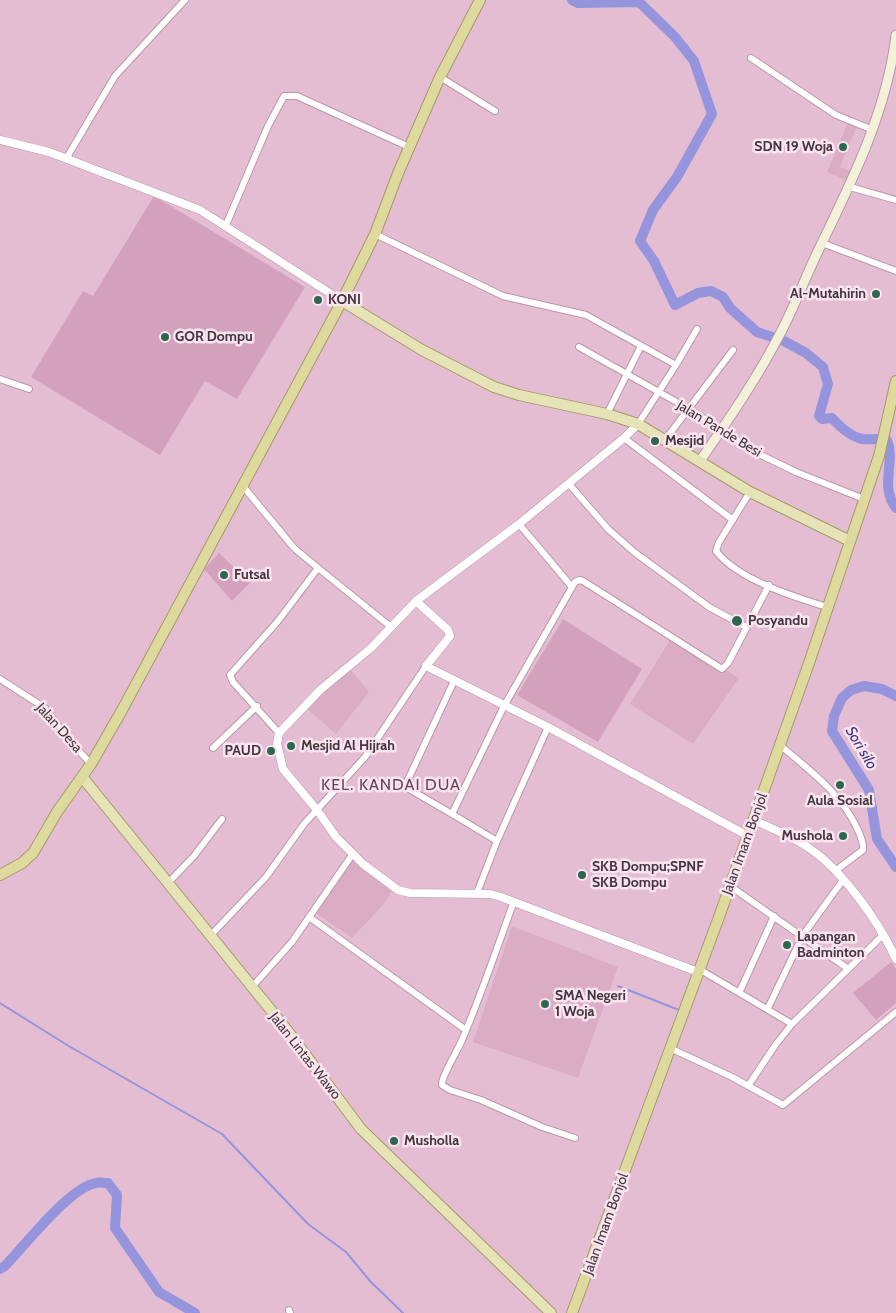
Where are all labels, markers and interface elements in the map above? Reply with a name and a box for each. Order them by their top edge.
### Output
place label: SDN 19 Woja [754,139,833,155]
marker: SDN 19 Woja [837,141,849,153]
place label: Al-Mutahirin [790,286,866,302]
marker: Al-Mutahirin [870,288,882,300]
place label: KONI [328,292,361,308]
marker: KONI [312,294,324,306]
place label: GOR Dompu [175,329,253,345]
marker: GOR Dompu [159,331,171,343]
street label: Jalan Pande Besi [674,397,764,461]
place label: Mesjid [665,433,704,449]
marker: Mesjid [649,435,661,447]
place label: Futsal [234,567,270,583]
marker: Futsal [218,569,230,581]
place label: Posyandu [748,613,808,629]
marker: Posyandu [730,614,744,628]
street label: Jalan Desa [32,700,86,756]
water label: Sori silo [841,723,881,773]
place label: Mesjid Al Hijrah [301,738,395,754]
marker: Mesjid Al Hijrah [285,740,297,752]
place label: PAUD [225,743,261,759]
marker: PAUD [265,745,277,757]
district label: KEL. KANDAI DUA [319,775,463,795]
marker: Aula Sosial [834,779,846,791]
street label: Jalan Imam Bonjol [719,791,771,897]
place label: Aula Sosial [807,793,873,809]
place label: Mushola [782,828,833,844]
marker: Mushola [837,830,849,842]
place label: SKB Dompu;SPNF SKB Dompu [592,859,704,892]
marker: SKB Dompu;SPNF SKB Dompu [576,869,588,881]
place label: Lapangan Badminton [797,929,864,962]
marker: Lapangan Badminton [781,939,793,951]
place label: SMA Negeri 1 Woja [555,988,626,1020]
marker: SMA Negeri 1 Woja [539,998,551,1010]
street label: Jalan Lintas Wawo [266,1009,344,1103]
place label: Musholla [404,1133,459,1149]
marker: Musholla [388,1135,400,1147]
street label: Jalan Imam Bonjol [580,1171,632,1277]

